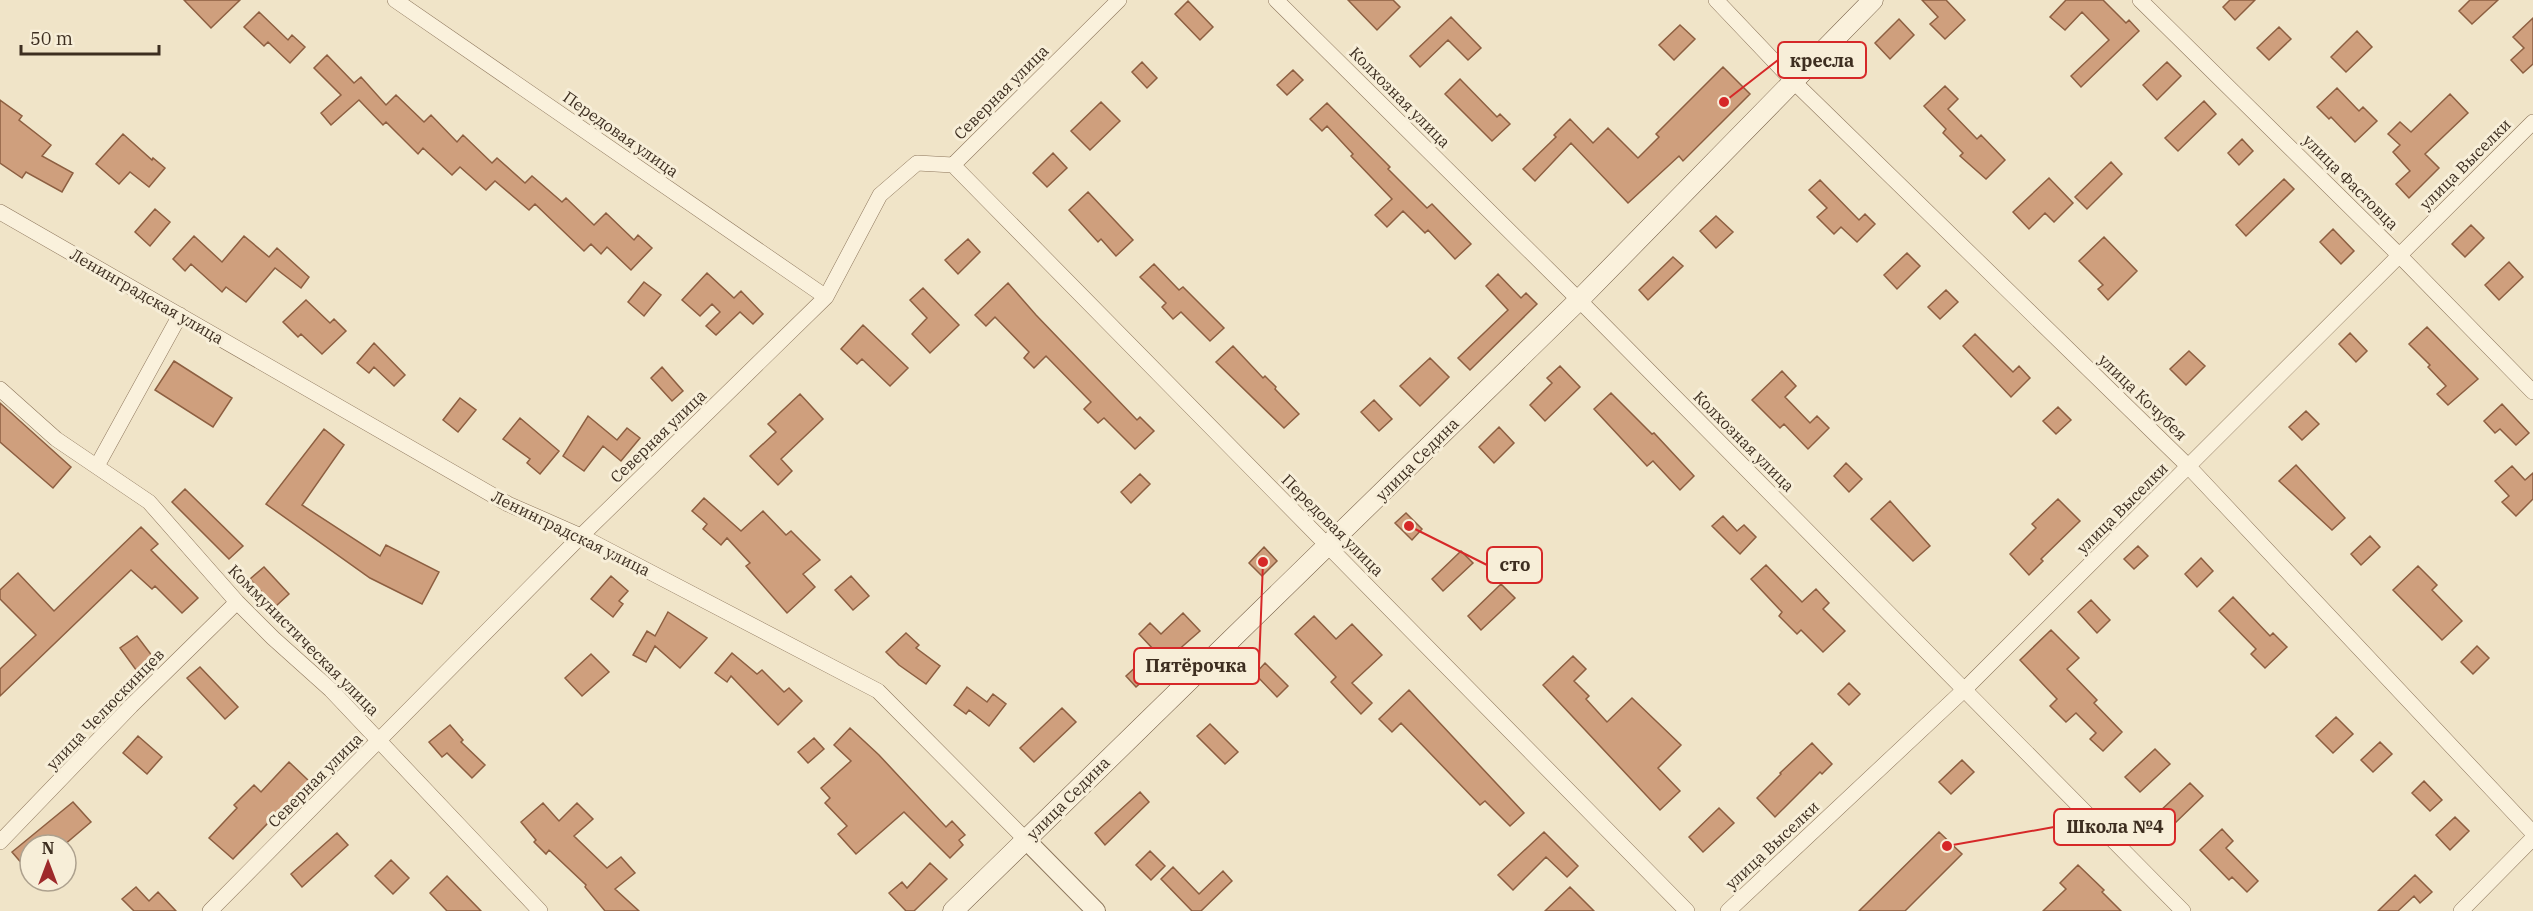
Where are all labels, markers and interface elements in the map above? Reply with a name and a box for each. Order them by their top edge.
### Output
scale bar [21,18,159,56]
text: 50 m [30,27,73,50]
street label: Северная улица [949,40,1053,144]
street label: Колхозная улица [1345,42,1455,152]
callout: кресла [1778,42,1866,78]
text: кресла [1790,49,1854,72]
street label: Передовая улица [559,87,683,181]
street label: улица Выселки [2415,114,2515,214]
street label: улица Фастовца [2299,130,2403,234]
street label: Ленинградская улица [67,244,228,348]
street label: улица Кочубея [2094,350,2192,444]
street label: Северная улица [606,385,710,487]
street label: Колхозная улица [1689,386,1799,496]
street label: улица Седина [1371,413,1463,505]
street label: улица Выселки [2072,458,2172,558]
street label: Передовая улица [1278,470,1388,580]
street label: Ленинградская улица [488,486,654,580]
callout: сто [1487,547,1542,583]
text: сто [1500,553,1530,576]
street label: Коммунистическая улица [224,560,384,720]
street label: улица Челюскинцев [42,644,168,774]
callout: Пятёрочка [1134,648,1259,684]
text: Пятёрочка [1145,654,1247,677]
street label: Северная улица [263,728,367,832]
street label: улица Седина [1022,752,1114,844]
street label: улица Выселки [1721,796,1823,894]
callout: Школа №4 [2054,809,2175,845]
text: Школа №4 [2066,815,2164,838]
north arrow [18,833,78,893]
text: N [42,838,54,858]

